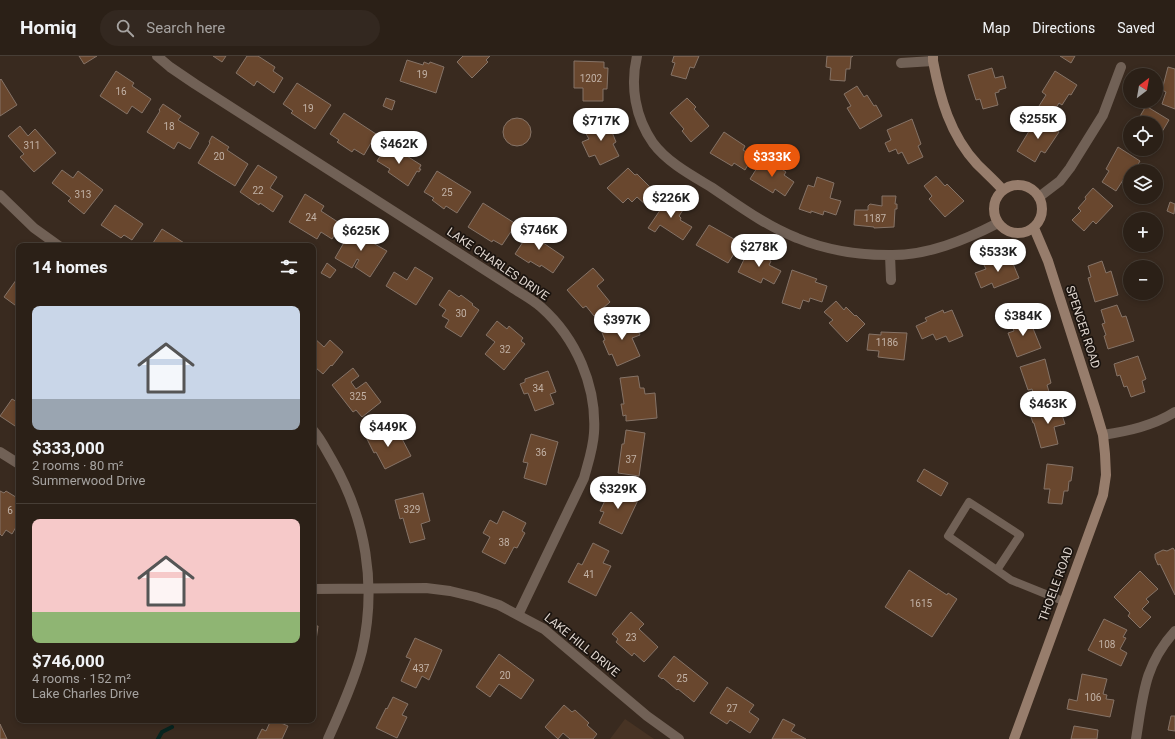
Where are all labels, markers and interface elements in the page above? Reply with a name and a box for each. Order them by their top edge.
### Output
search box [100,10,380,46]
text: Homiq [20,16,76,39]
icon: search [114,17,136,39]
text: Search here [146,19,225,37]
text: Map [983,20,1010,36]
text: Directions [1032,20,1095,36]
text: Saved [1117,20,1155,36]
north arrow [1123,68,1163,108]
map controls [1123,68,1163,300]
house number: 19 [416,69,428,80]
house number: 1202 [580,73,603,84]
house number: 16 [115,86,127,97]
house number: 19 [302,103,314,114]
pin: $255K [1010,106,1066,140]
pin: $717K [573,108,629,142]
text: $255K [1019,111,1057,126]
text: $717K [582,113,620,128]
button: locate [1123,116,1163,156]
house number: 18 [163,121,175,132]
pin: $462K [371,131,427,165]
text: $462K [380,136,418,151]
house number: 311 [24,140,40,151]
pin: $333K [744,144,800,178]
text: $333K [753,149,791,164]
house number: 20 [213,151,225,162]
button: layers [1123,164,1163,204]
house number: 22 [252,185,264,196]
pin: $226K [643,185,699,219]
house number: 25 [441,187,453,198]
house number: 313 [75,189,91,200]
text: $226K [652,190,690,205]
house number: 24 [305,212,317,223]
button: + [1123,212,1163,252]
house number: 1187 [864,213,887,224]
pin: $746K [511,217,567,251]
pin: $625K [333,218,389,252]
text: $746K [520,222,558,237]
text: $625K [342,223,380,238]
street label: LAKE CHARLES DRIVE [444,225,552,303]
pin: $278K [731,234,787,268]
text: $278K [740,239,778,254]
pin: $533K [970,239,1026,273]
text: $533K [979,244,1017,259]
icon: filters [278,256,300,278]
text: 14 homes [32,257,108,277]
button: − [1123,260,1163,300]
street label: SPENCER ROAD [1063,284,1103,370]
pin: $384K [995,303,1051,337]
pin: $397K [594,307,650,341]
house number: 30 [455,308,467,319]
text: $384K [1004,308,1042,323]
text: $397K [603,312,641,327]
icon: home [130,332,202,404]
house number: 1186 [876,337,899,348]
house number: 32 [499,344,511,355]
house number: 34 [532,383,544,394]
house number: 325 [350,391,367,402]
pin: $463K [1020,391,1076,425]
text: $463K [1029,396,1067,411]
pin: $449K [360,414,416,448]
text: $449K [369,419,407,434]
text: $333,000 [32,438,104,458]
house number: 36 [535,447,547,458]
house number: 37 [625,454,637,465]
text: 2 rooms · 80 m² [32,458,124,473]
text: Summerwood Drive [32,473,145,488]
pin: $329K [590,476,646,510]
text: $329K [599,481,637,496]
house number: 329 [404,504,420,515]
house number: 6 [7,505,13,516]
house number: 38 [498,537,510,548]
icon: home [130,545,202,617]
street label: THOELE ROAD [1036,545,1076,623]
house number: 41 [583,569,595,580]
house number: 1615 [910,598,933,609]
street label: LAKE HILL DRIVE [542,610,622,680]
house number: 23 [625,632,637,643]
house number: 108 [1099,639,1116,650]
text: $746,000 [32,651,104,671]
house number: 437 [413,663,430,674]
house number: 20 [499,670,511,681]
text: 4 rooms · 152 m² [32,671,131,686]
house number: 25 [676,673,688,684]
text: Lake Charles Drive [32,686,139,701]
house number: 106 [1085,692,1102,703]
house number: 27 [726,703,738,714]

